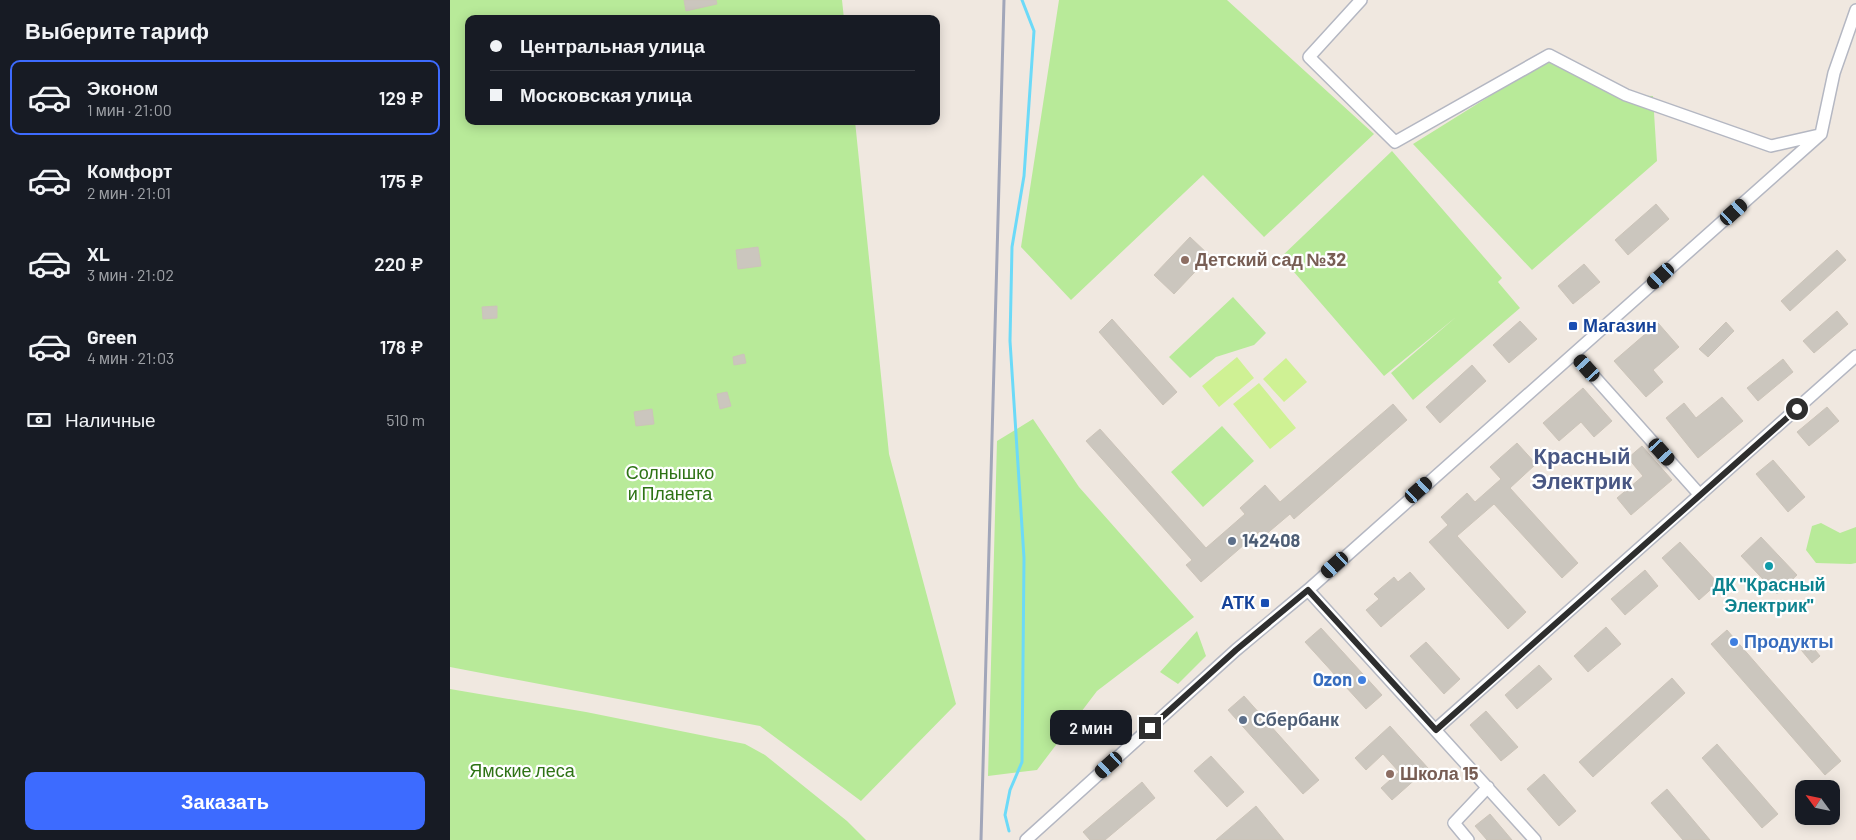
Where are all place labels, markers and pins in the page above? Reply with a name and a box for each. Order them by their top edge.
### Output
place label: Детский сад №32 [1195,248,1346,270]
marker: Детский сад №32 [1179,254,1191,266]
place label: Магазин [1583,314,1657,336]
marker: Магазин [1567,320,1579,332]
place label: 142408 [1242,529,1300,551]
marker: 142408 [1226,535,1238,547]
marker: ДК "Красный Электрик" [1763,560,1775,572]
place label: ДК "Красный Электрик" [1712,573,1826,616]
place label: АТК [1221,591,1256,613]
marker: АТК [1259,597,1271,609]
place label: Продукты [1744,630,1834,652]
marker: Продукты [1728,636,1740,648]
place label: Ozon [1313,668,1352,690]
marker: Ozon [1356,674,1368,686]
place label: Сбербанк [1253,708,1340,730]
marker: Сбербанк [1237,714,1249,726]
place label: Школа 15 [1400,762,1479,784]
marker: Школа 15 [1384,768,1396,780]

